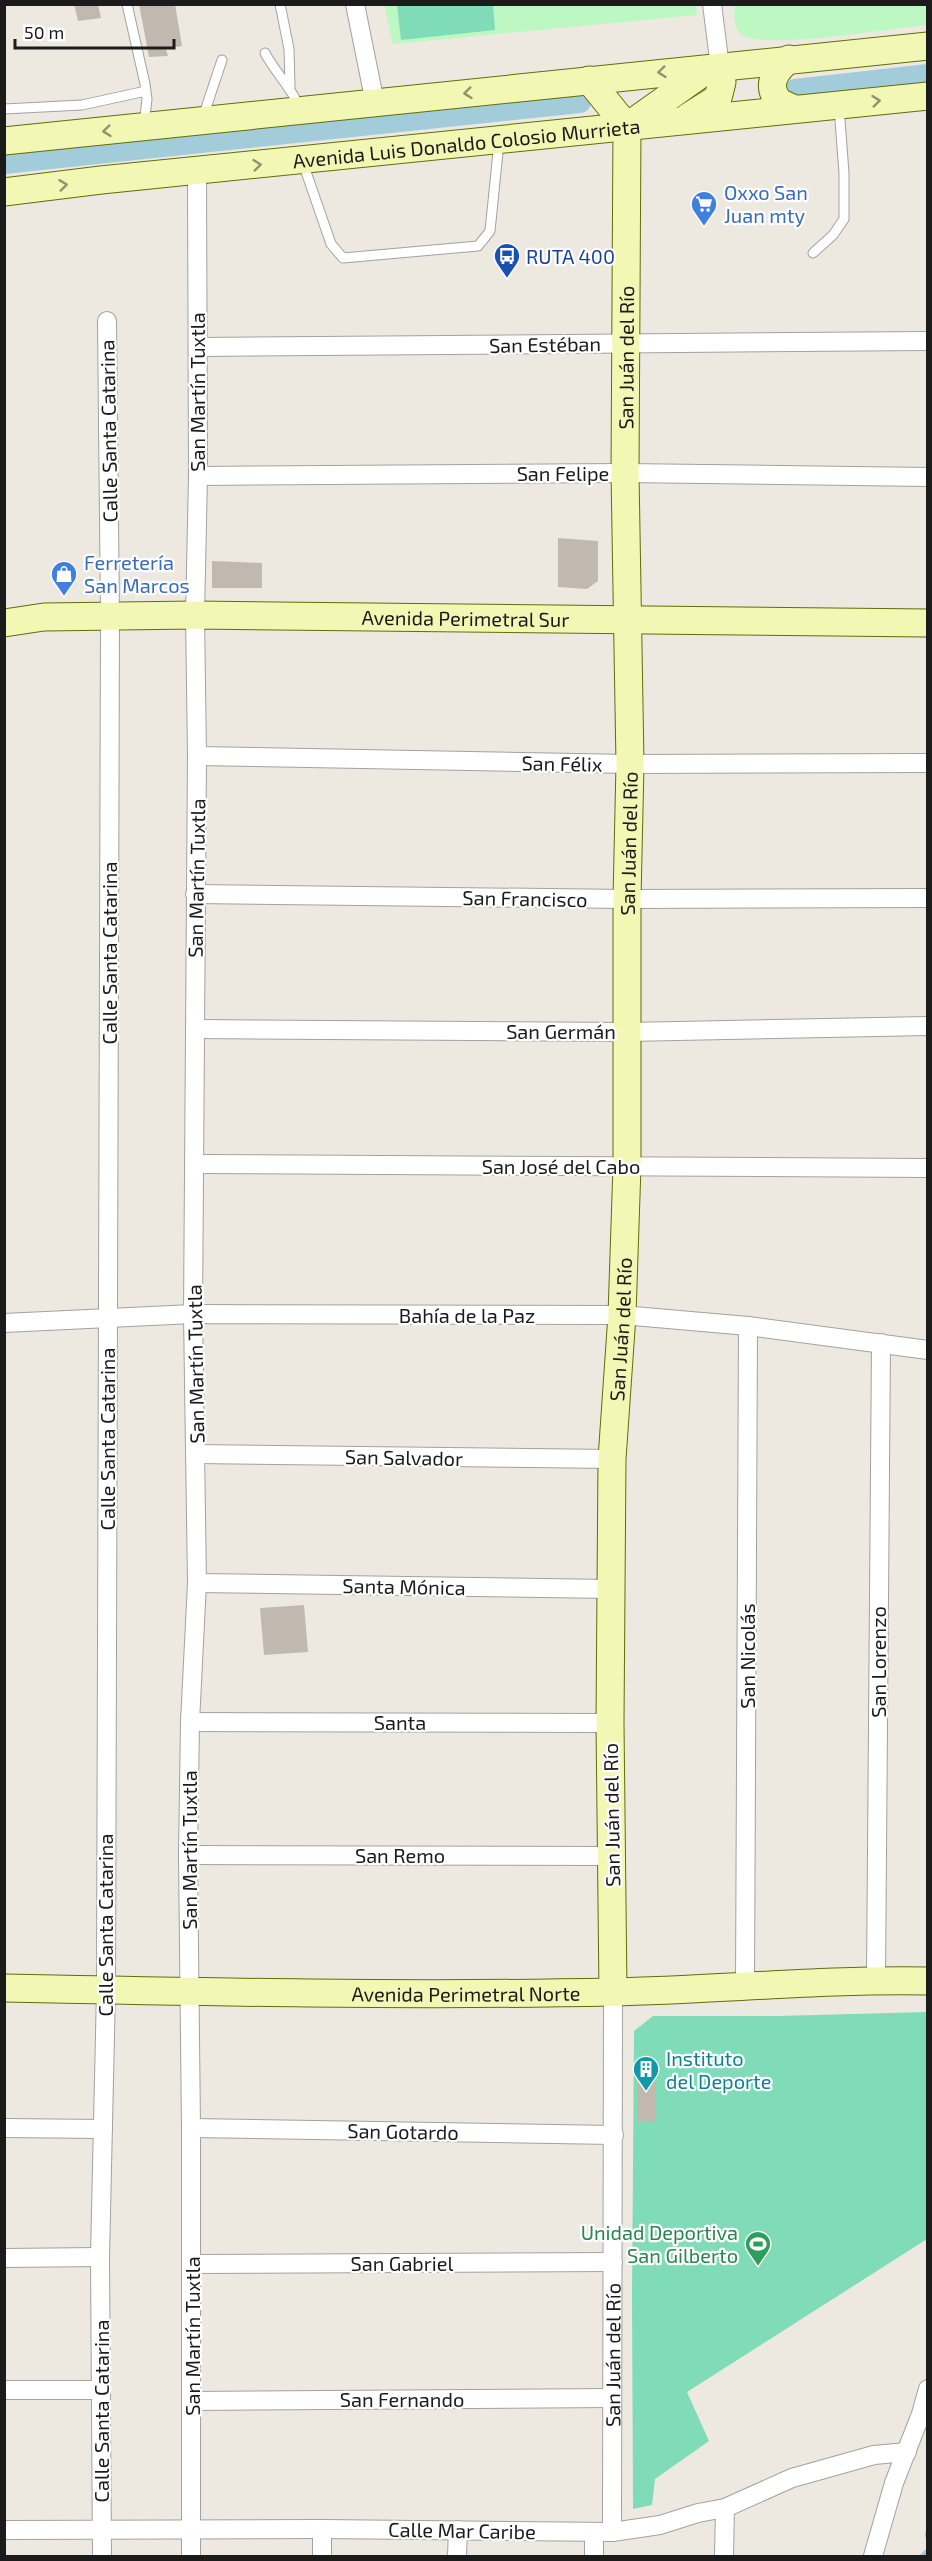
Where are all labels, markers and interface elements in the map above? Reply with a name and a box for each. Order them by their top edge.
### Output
scale bar [15,12,174,50]
text: 50 m [24,21,64,43]
one-way arrow [658,65,667,78]
one-way arrow [464,86,473,98]
one-way arrow [871,95,880,108]
street label: Avenida Luis Donaldo Colosio Murrieta [292,113,641,172]
one-way arrow [103,124,112,137]
one-way arrow [252,159,261,172]
one-way arrow [58,179,67,192]
place label: Oxxo San Juan mty [724,180,808,227]
supermarket icon: Oxxo San Juan mty [689,189,719,227]
bus stop icon: RUTA 400 [492,241,522,279]
place label: RUTA 400 [526,244,615,268]
street label: San Juán del Río [613,285,638,430]
street label: San Martín Tuxtla [185,312,209,472]
street label: San Estéban [489,331,601,357]
street label: Calle Santa Catarina [94,339,122,523]
street label: San Felipe [517,461,609,485]
place label: Ferretería San Marcos [84,550,190,597]
shop icon: Ferretería San Marcos [49,559,79,597]
street label: Avenida Perimetral Sur [362,605,570,631]
street label: San Félix [521,750,603,776]
street label: San Juán del Río [615,771,642,915]
street label: San Martín Tuxtla [183,798,209,958]
street label: Calle Santa Catarina [97,862,121,1044]
street label: San Francisco [462,885,588,911]
street label: San Germán [506,1019,616,1043]
street label: San José del Cabo [482,1154,640,1178]
street label: San Juán del Río [604,1257,636,1402]
street label: San Martín Tuxtla [182,1284,208,1444]
street label: Bahía de la Paz [399,1303,535,1327]
street label: Calle Santa Catarina [95,1348,119,1530]
street label: San Salvador [345,1444,463,1470]
street label: Santa Mónica [342,1573,466,1599]
street label: San Nicolás [735,1603,759,1709]
street label: San Lorenzo [866,1606,890,1718]
street label: Santa [374,1710,426,1734]
street label: San Juán del Río [598,1743,624,1887]
street label: San Martín Tuxtla [177,1770,201,1930]
street label: Calle Santa Catarina [93,1834,117,2016]
street label: San Remo [355,1843,445,1867]
street label: Avenida Perimetral Norte [351,1981,581,2006]
place label: Instituto del Deporte [666,2046,771,2093]
building icon: Instituto del Deporte [631,2054,661,2092]
street label: San Gotardo [347,2118,459,2144]
place label: Unidad Deportiva San Gilberto [581,2220,738,2267]
sports icon: Unidad Deportiva San Gilberto [743,2229,773,2267]
street label: San Gabriel [351,2251,453,2275]
street label: San Martín Tuxtla [180,2256,204,2416]
street label: San Juán del Río [600,2283,624,2427]
street label: Calle Santa Catarina [89,2320,113,2502]
street label: San Fernando [340,2387,464,2411]
street label: Calle Mar Caribe [388,2517,536,2543]

